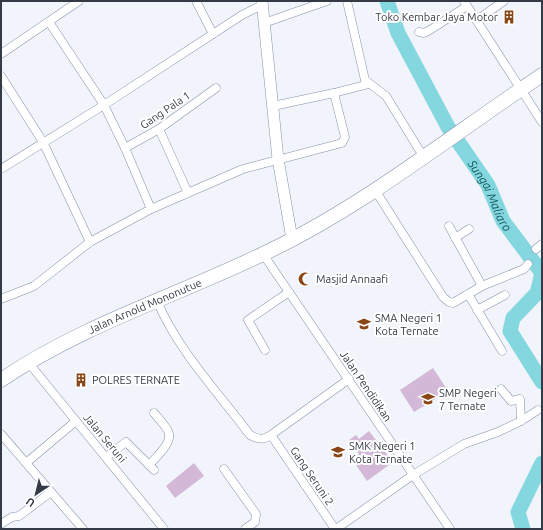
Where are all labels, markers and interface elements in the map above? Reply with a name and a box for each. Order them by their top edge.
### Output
building icon: Toko Kembar Jaya Motor [501,9,517,25]
place label: Toko Kembar Jaya Motor [375,11,499,23]
street label: Gang Pala 1 [138,89,192,131]
water label: Sungai Maliaro [466,157,515,234]
mosque icon: Masjid Annaafi [297,271,313,287]
place label: Masjid Annaafi [316,273,388,285]
street label: Jalan Arnold Mononutue [86,276,203,336]
place label: SMA Negeri 1 Kota Ternate [375,312,442,337]
school or university icon: SMA Negeri 1 Kota Ternate [356,316,372,332]
street label: Jalan Pendidikan [338,348,394,424]
building icon: POLRES TERNATE [73,372,89,388]
place label: POLRES TERNATE [92,374,180,386]
place label: SMP Negeri 7 Ternate [439,387,497,412]
school or university icon: SMP Negeri 7 Ternate [420,391,436,407]
street label: Jalan Seruni [81,411,129,465]
place label: SMK Negeri 1 Kota Ternate [349,440,415,465]
street label: Gang Seruni 2 [288,444,336,508]
school or university icon: SMK Negeri 1 Kota Ternate [330,444,346,460]
north arrow [16,474,56,514]
text: U [24,495,37,509]

